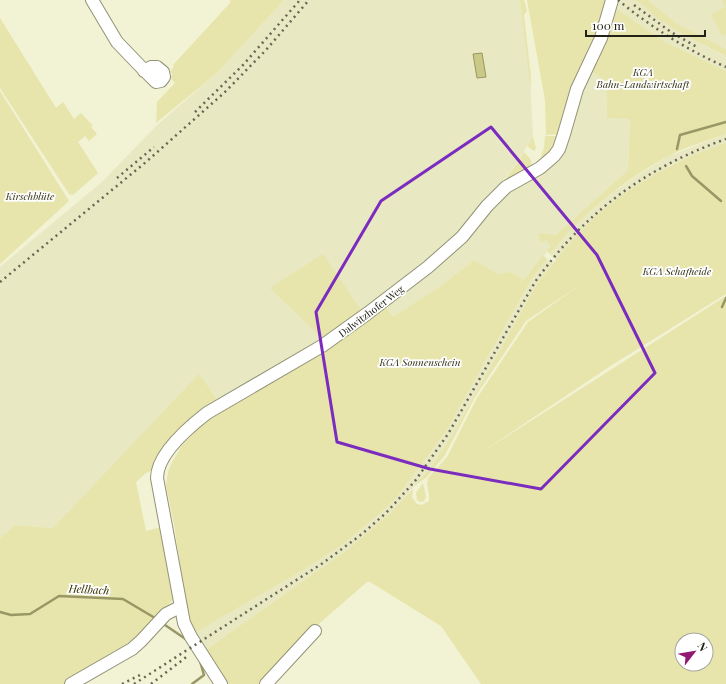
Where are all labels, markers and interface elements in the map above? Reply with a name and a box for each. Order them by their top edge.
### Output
scale bar [586,12,705,38]
text: 100 m [592,17,625,33]
park label: KGA Bahn-Landwirtschaft [596,65,690,91]
park label: Kirschblüte [5,189,55,203]
park label: KGA Schafheide [642,264,712,278]
street label: Dalwitzhofer Weg [335,281,407,340]
park label: KGA Sonnenschein [378,355,461,369]
water label: Hellbach [67,580,110,598]
north arrow [674,632,714,672]
text: N [695,639,712,654]

